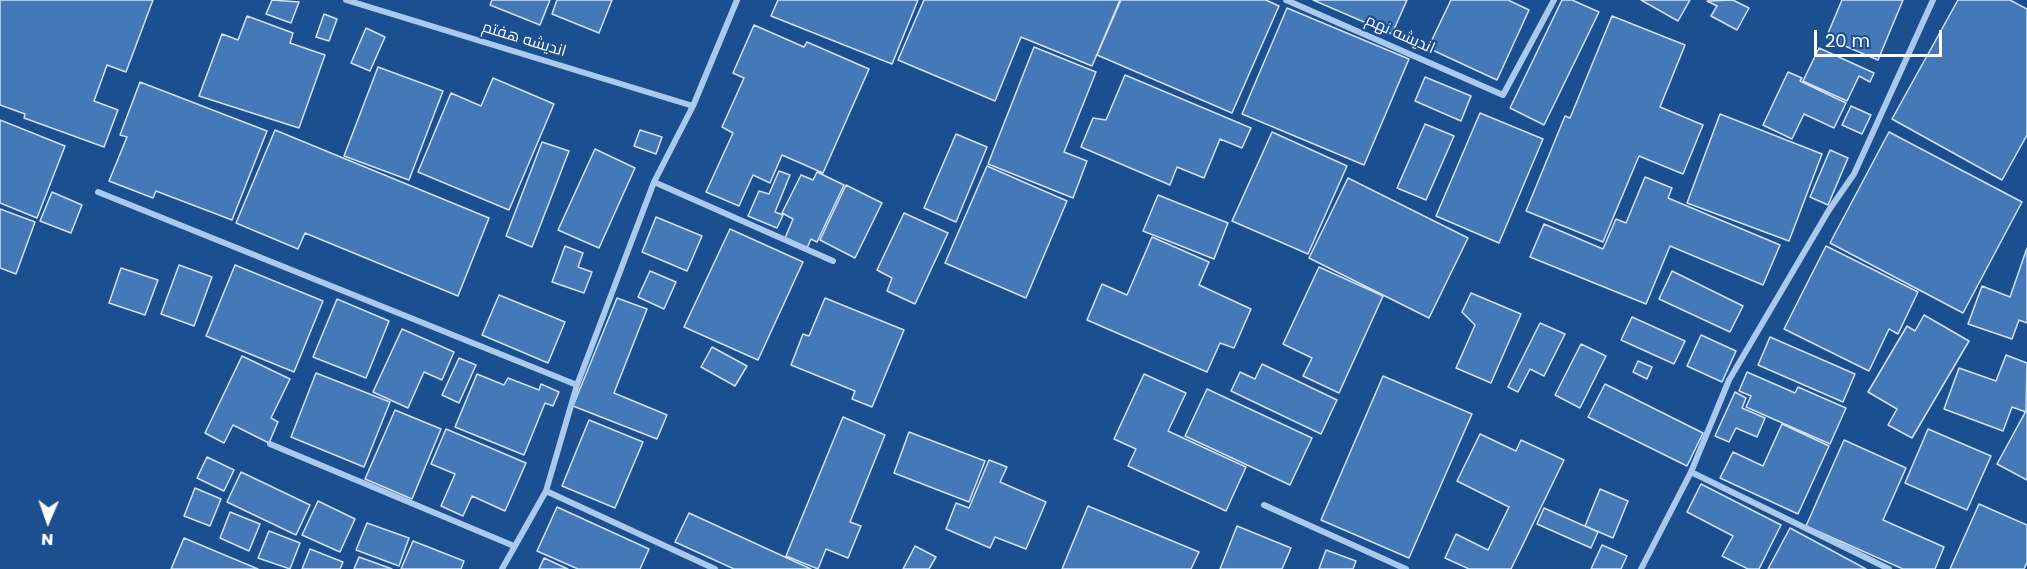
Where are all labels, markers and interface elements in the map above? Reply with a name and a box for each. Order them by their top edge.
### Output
street label: اندیشه نهم [1362,11,1438,59]
street label: اندیشه هفتم [480,18,568,62]
scale bar [1817,18,1944,56]
text: 20 m [1825,28,1870,53]
north arrow [18,491,78,551]
text: N [41,528,54,551]

